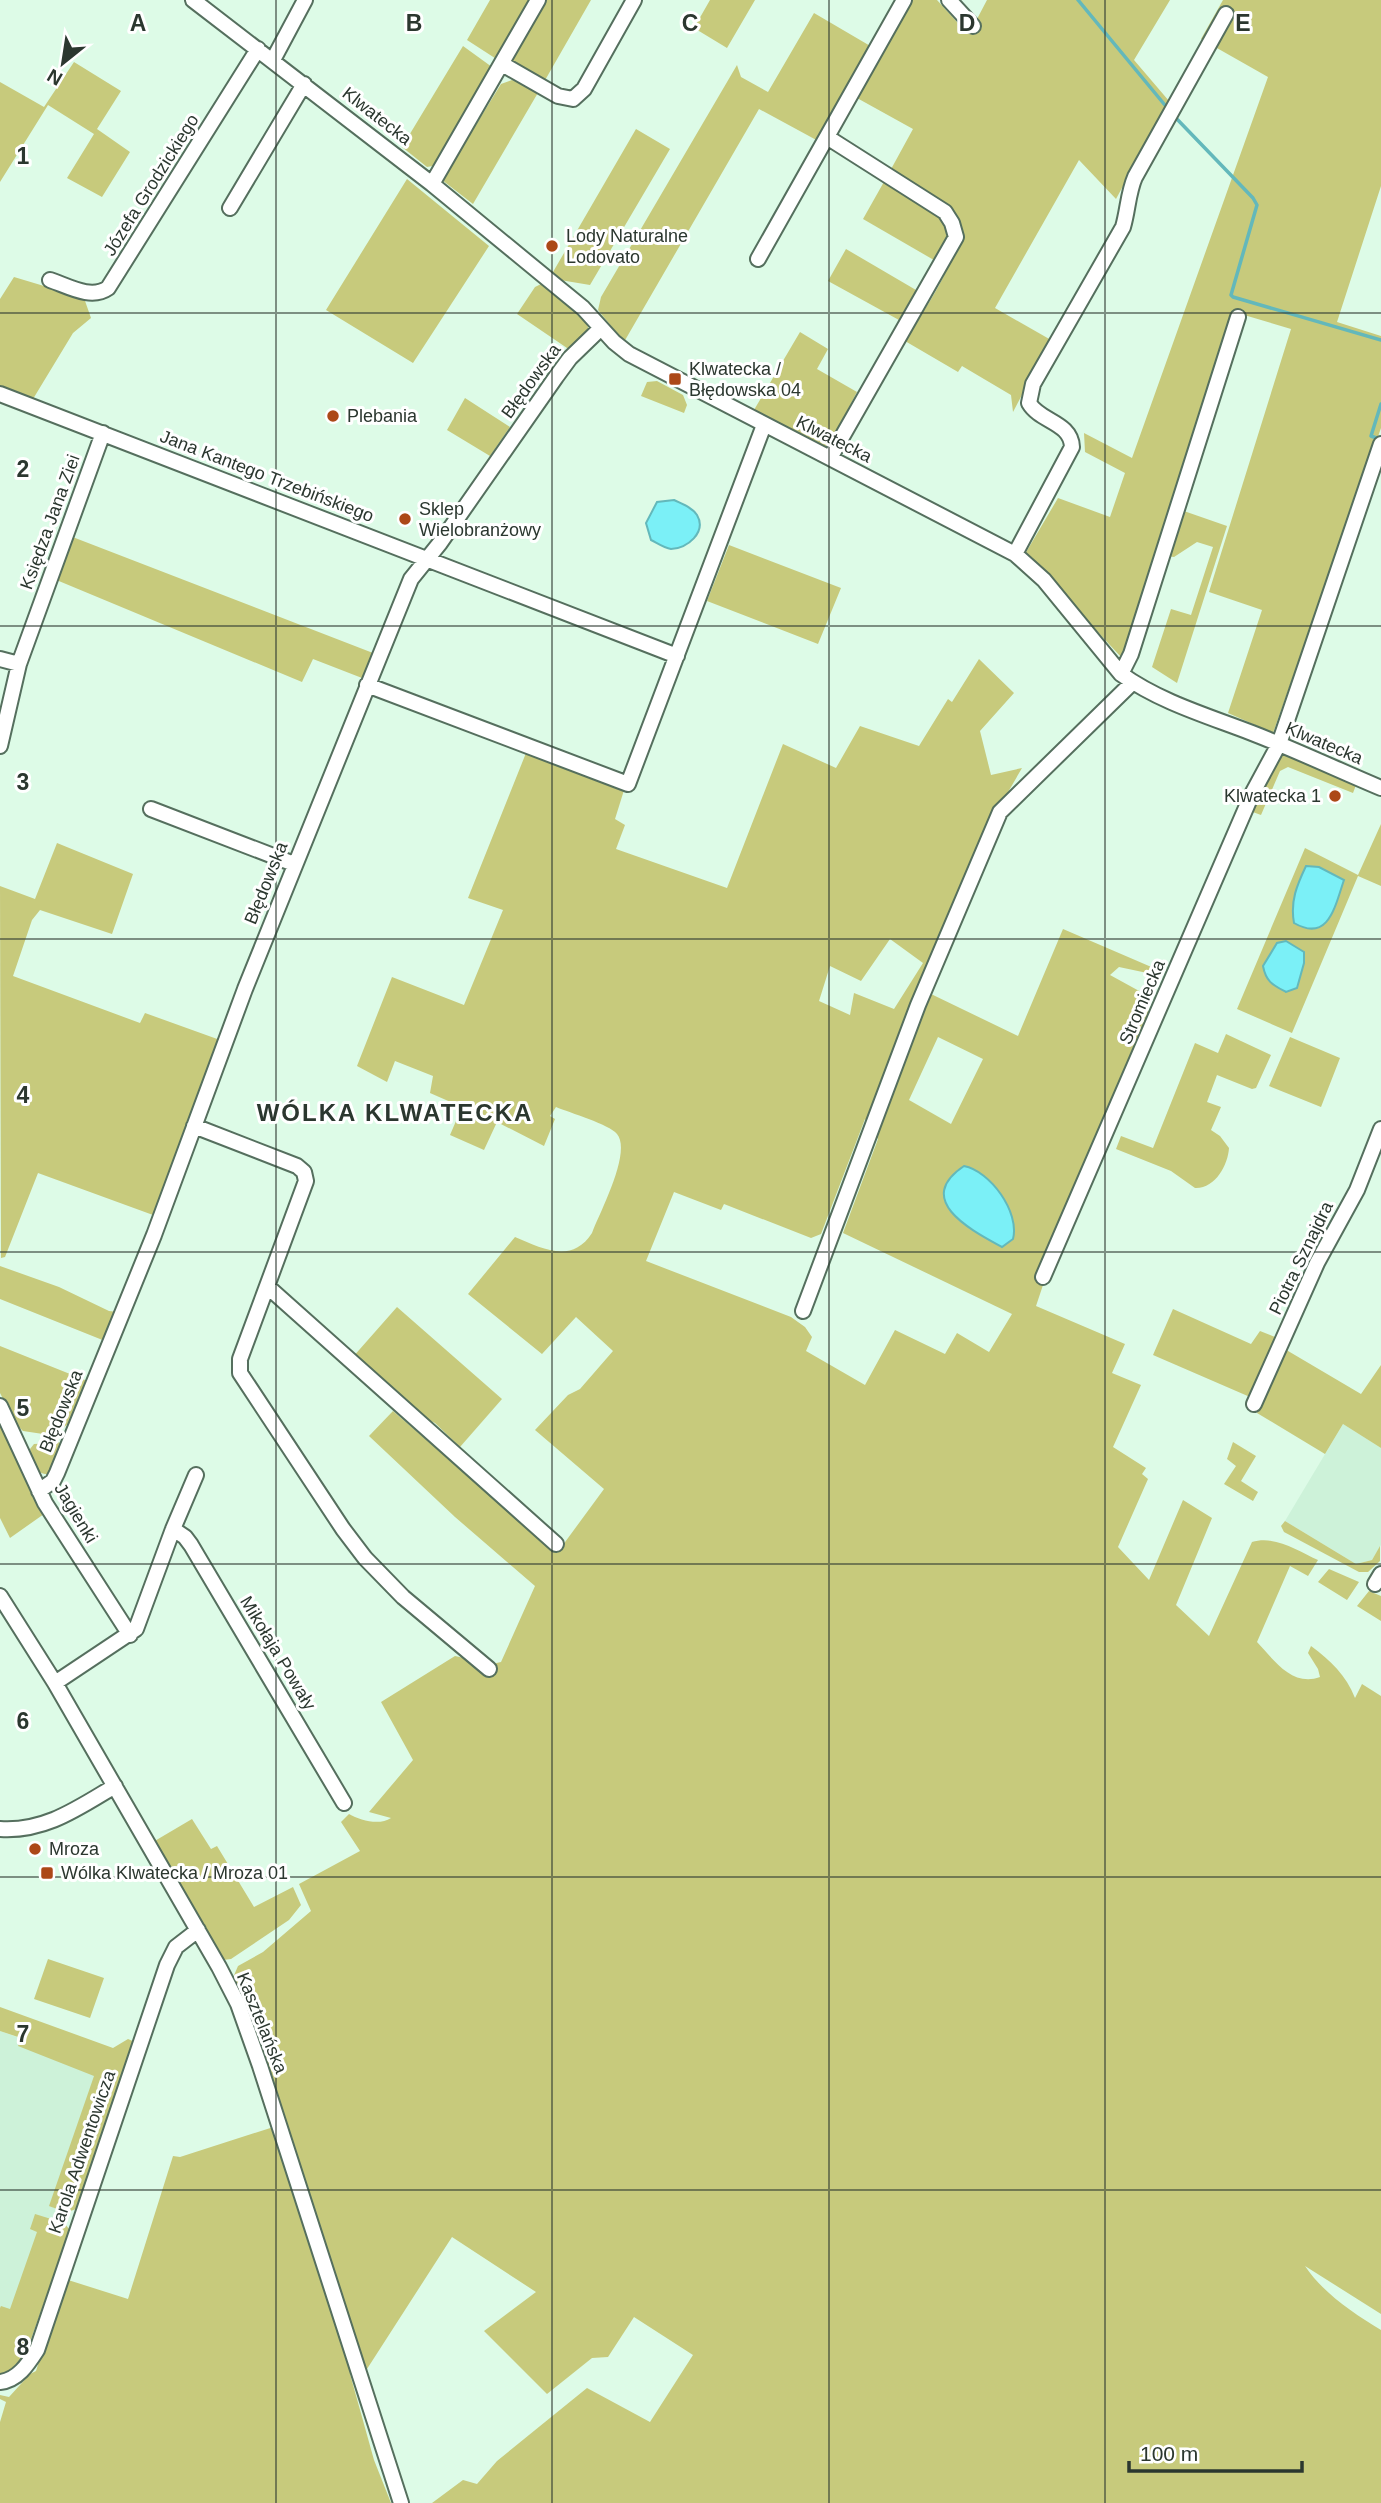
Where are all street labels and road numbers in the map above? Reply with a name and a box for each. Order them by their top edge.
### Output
street label: Klwatecka [339,83,416,150]
street label: Józefa Grodzickiego [99,111,203,259]
street label: Błędowska [497,339,565,422]
street label: Klwatecka [793,411,876,467]
street label: Jana Kantego Trzebińskiego [157,426,377,526]
street label: Księdza Jana Ziei [16,452,84,592]
street label: Klwatecka [1282,718,1367,769]
street label: Błędowska [240,838,292,927]
street label: Stromiecka [1115,956,1169,1047]
street label: Piotra Sznajdra [1265,1197,1337,1318]
street label: Błędowska [35,1366,87,1455]
street label: Jagienki [50,1480,102,1546]
street label: Mikołaja Powały [236,1593,320,1713]
street label: Kasztelańska [233,1970,292,2077]
street label: Karola Adwentowicza [45,2067,120,2236]

